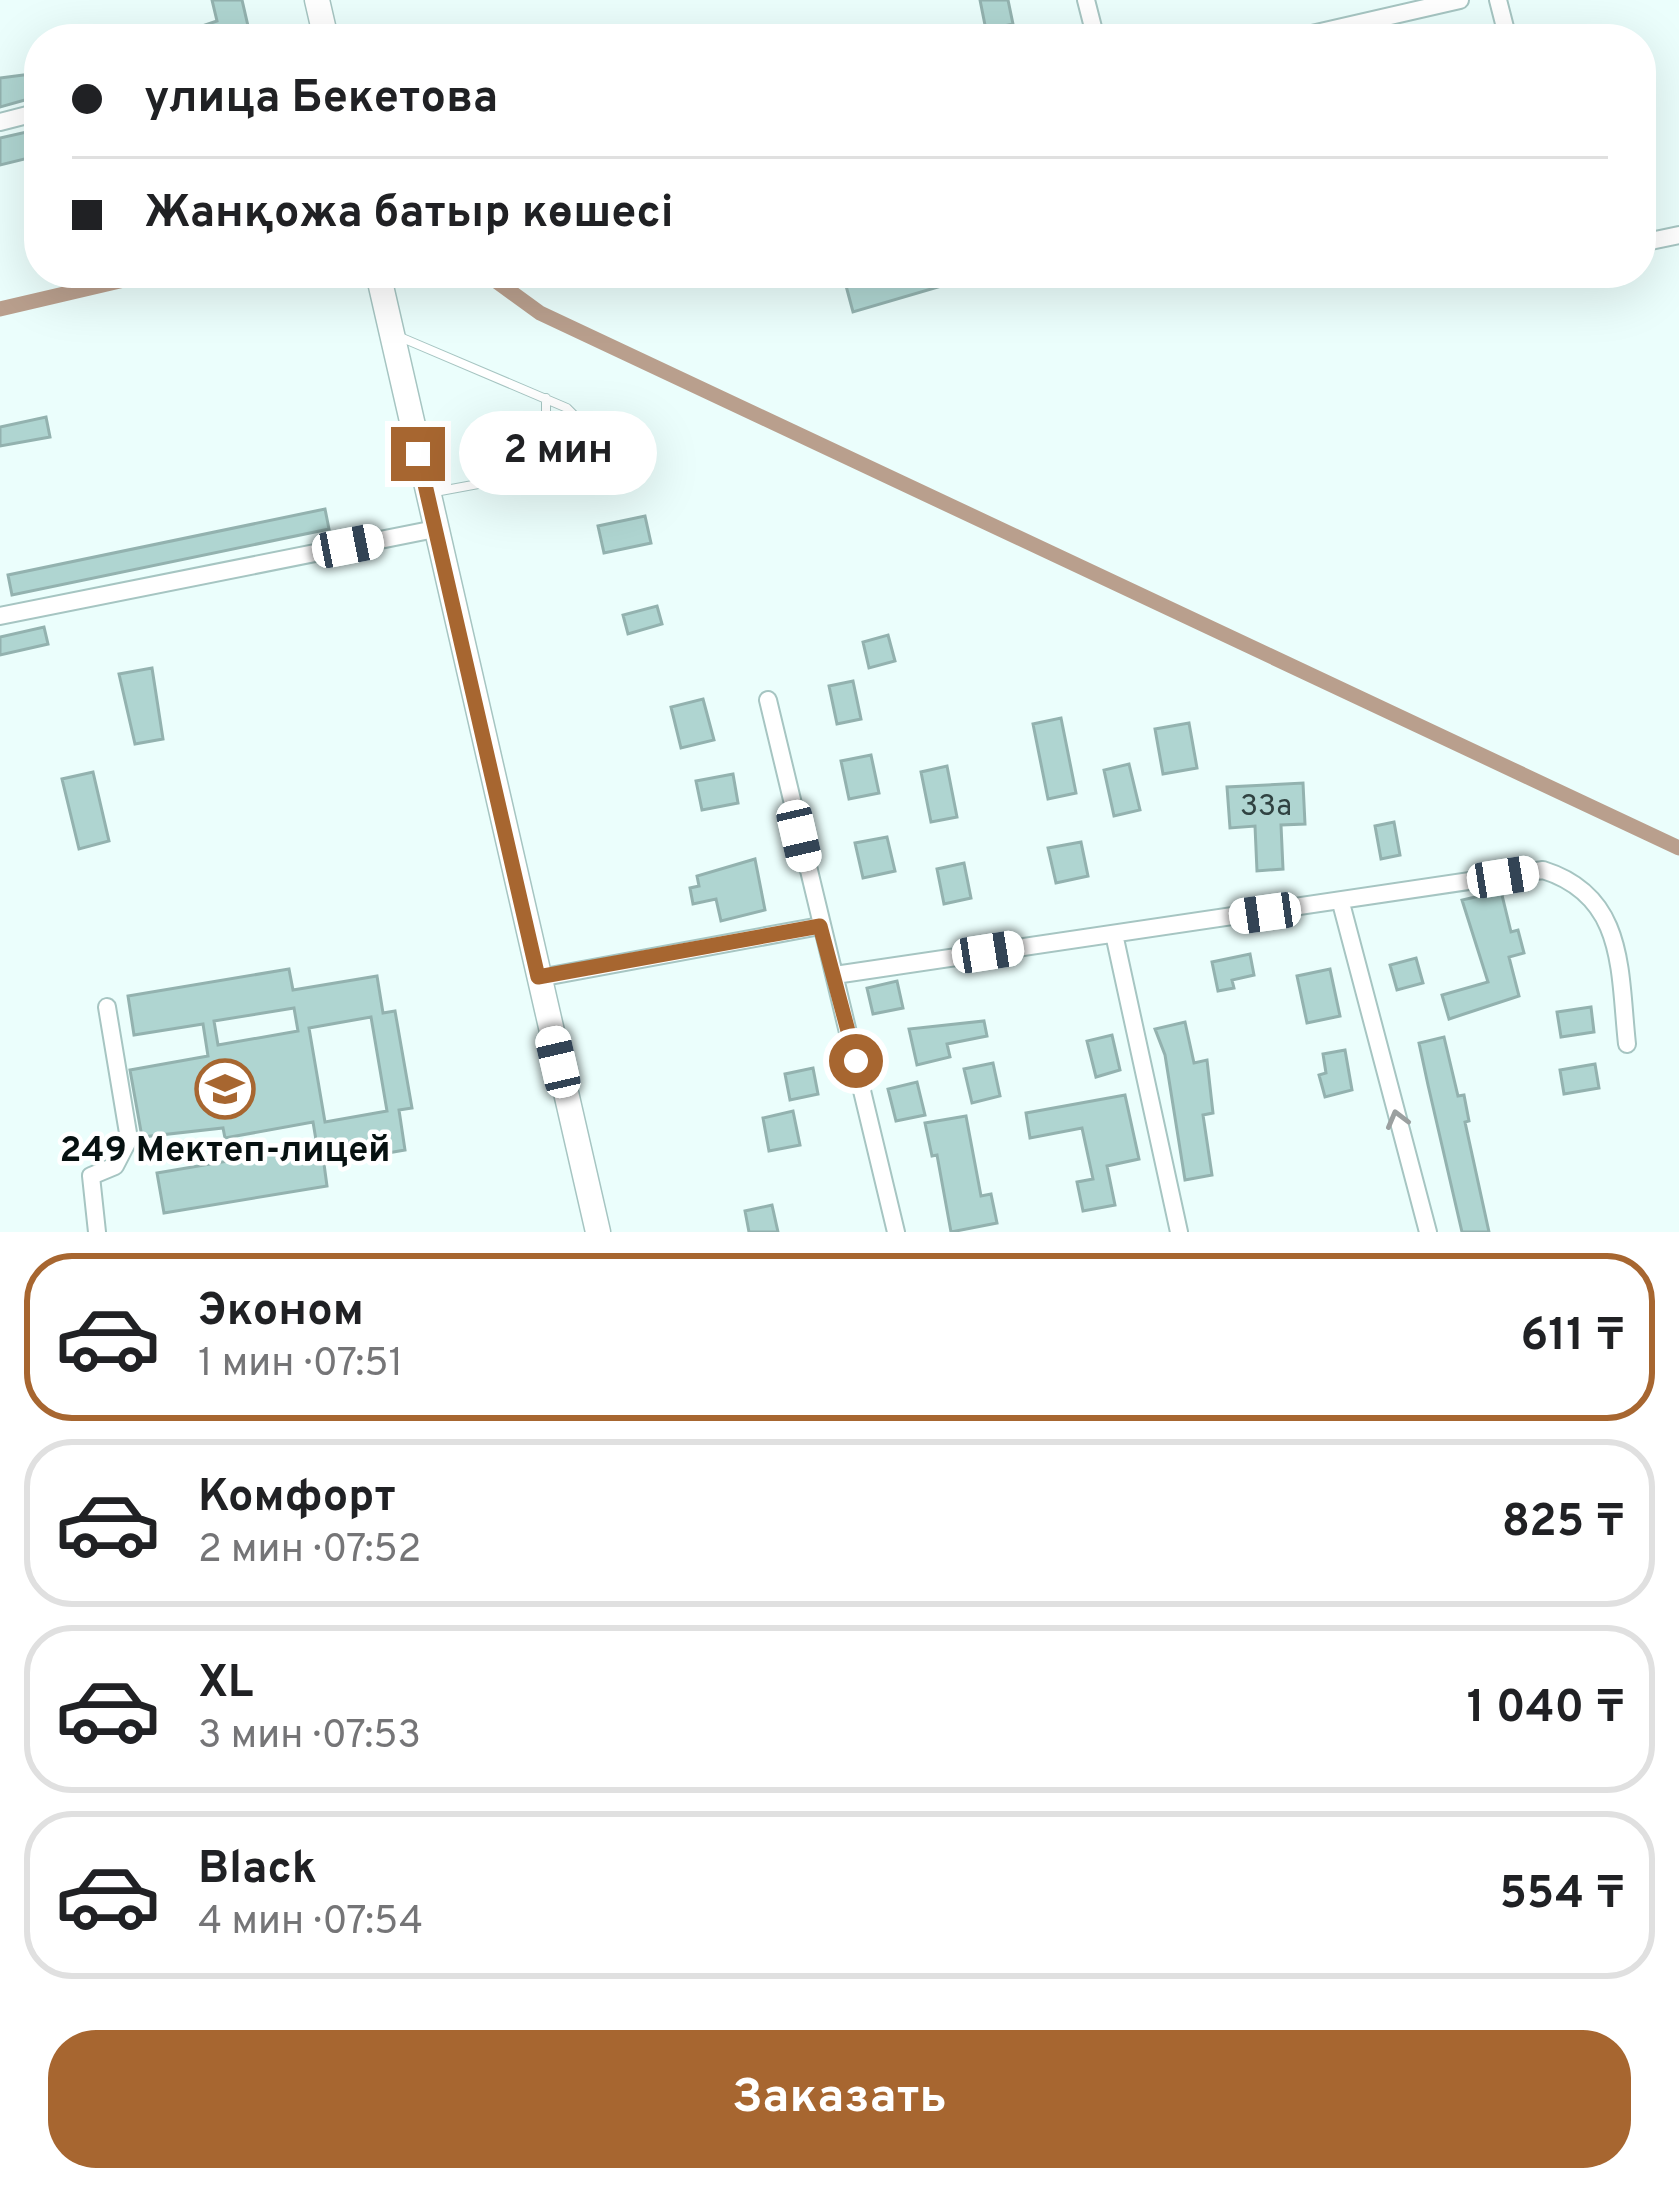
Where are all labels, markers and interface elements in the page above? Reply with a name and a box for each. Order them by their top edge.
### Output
text: улица Бекетова [144,71,498,128]
text: Жанқожа батыр көшесі [144,186,674,243]
callout: 2 мин [460,412,658,496]
route end [391,427,445,481]
text: 2 мин [503,428,613,477]
car [309,521,387,571]
house number: 33а [1240,789,1292,826]
car [773,797,825,875]
car [1465,854,1541,900]
car [1227,890,1303,936]
car [950,929,1026,975]
car [532,1023,584,1101]
route start [829,1034,883,1088]
school or university icon: 249 Мектеп-лицей [194,1058,256,1120]
one-way arrow [1387,1109,1412,1130]
place label: 249 Мектеп-лицей [59,1129,391,1175]
icon: car [54,1283,162,1391]
text: Эконом [198,1284,364,1341]
text: 611 ₸ [1521,1309,1625,1366]
text: 1 мин · 07:51 [198,1341,403,1390]
icon: car [54,1469,162,1577]
text: Комфорт [198,1470,396,1527]
text: 825 ₸ [1502,1495,1625,1552]
text: 2 мин · 07:52 [198,1527,421,1576]
icon: car [54,1655,162,1763]
text: XL [198,1656,253,1713]
text: 1 040 ₸ [1467,1681,1625,1738]
text: 3 мин · 07:53 [198,1713,421,1762]
icon: car [54,1841,162,1949]
text: Black [198,1842,317,1899]
text: 554 ₸ [1499,1867,1625,1924]
text: 4 мин · 07:54 [198,1899,423,1948]
button: Заказать [48,2030,1631,2168]

